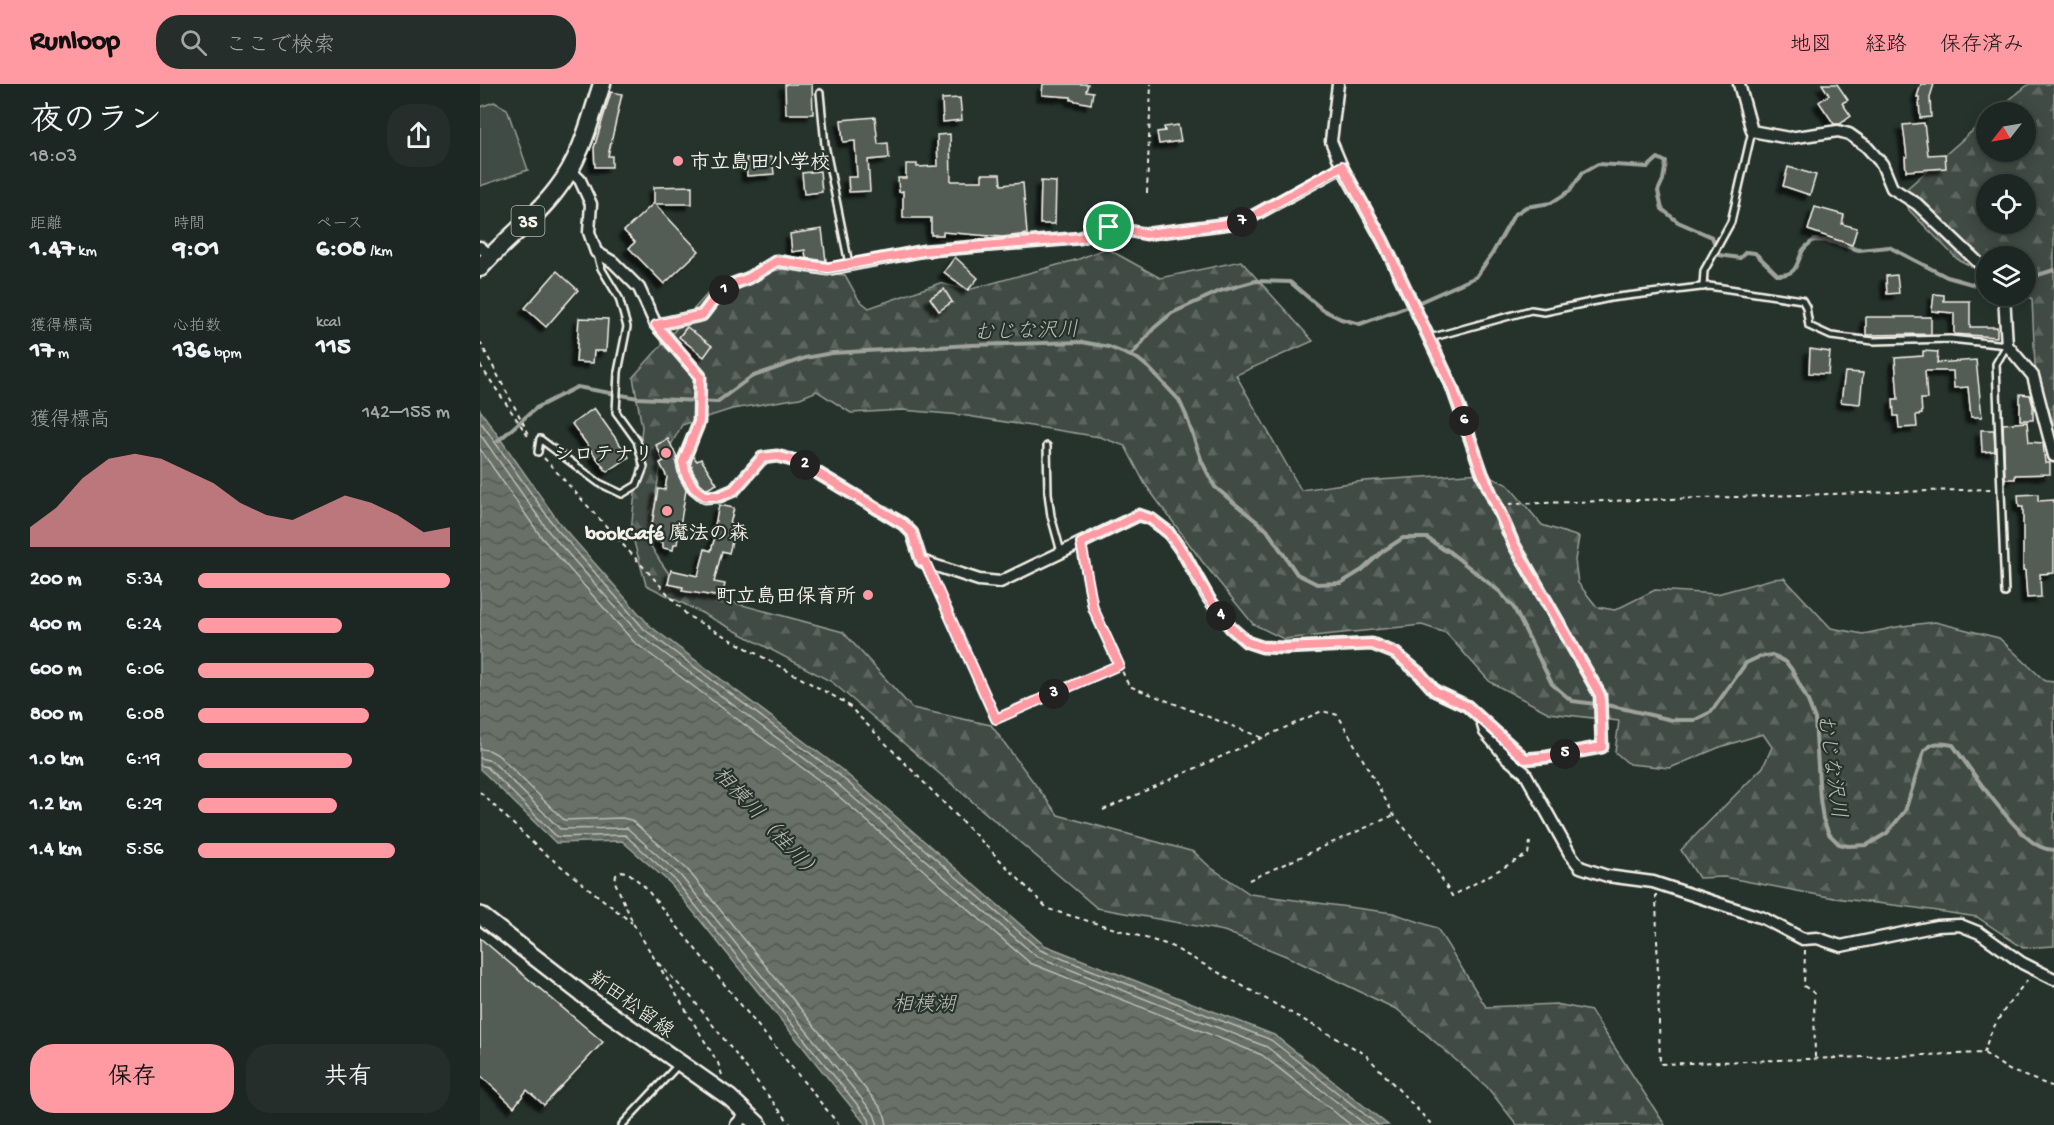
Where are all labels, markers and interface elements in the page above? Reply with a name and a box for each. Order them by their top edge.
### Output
search box [156,15,576,69]
text: Runloop [30,26,120,59]
icon: search [177,26,210,59]
text: ここで検索 [225,34,335,60]
text: 地図 [1790,34,1832,59]
text: 経路 [1865,34,1907,59]
text: 保存済み [1940,34,2024,59]
north arrow [1976,102,2036,162]
map controls [1976,102,2036,306]
text: 夜のラン [30,104,162,142]
button: share [387,104,450,167]
text: 18:03 [30,146,77,169]
place label: 市立島田小学校 [690,151,830,176]
marker: 市立島田小学校 [671,154,685,168]
button: locate [1976,174,2036,234]
pin [1083,201,1134,252]
road number: 35 [512,206,544,236]
pin: 7 [1227,207,1257,237]
icon: arrive [1092,210,1125,243]
text: 7 [1238,212,1246,231]
text: 距離 [30,216,62,235]
text: 時間 [173,216,205,235]
text: ペース [316,216,363,235]
text: 1.47 [30,235,74,266]
text: 9:01 [173,235,219,266]
text: 6:08 [316,235,366,266]
text: km [74,243,97,262]
text: /km [366,243,392,262]
button: layers [1976,246,2036,306]
pin: 1 [709,275,739,305]
text: 1 [721,280,727,299]
text: kcal [316,314,341,333]
text: 獲得標高 [30,318,94,337]
text: 心拍数 [173,318,221,337]
water label: むじな沢川 [973,318,1079,348]
text: 115 [316,333,351,364]
text: 17 [30,337,54,368]
text: 136 [173,337,210,368]
text: m [54,345,69,364]
text: bpm [210,345,242,364]
text: 142–155 m [362,402,450,425]
pin: 6 [1449,406,1479,436]
text: 獲得標高 [30,410,110,433]
text: 6 [1460,411,1468,430]
place label: シロテナリ [554,445,654,468]
marker: シロテナリ [659,446,673,460]
pin: 2 [790,450,820,480]
text: 2 [801,455,809,474]
marker: bookCafé 魔法の森 [660,504,674,518]
place label: bookCafé 魔法の森 [584,522,749,547]
text: 200 m [30,569,81,592]
text: 5:34 [126,569,163,592]
place label: 町立島田保育所 [716,585,856,610]
marker: 町立島田保育所 [861,588,875,602]
pin: 4 [1206,601,1236,631]
text: 4 [1217,606,1225,625]
text: 400 m [30,614,81,637]
text: 6:24 [126,614,162,637]
text: 600 m [30,659,82,682]
text: 6:06 [126,659,164,682]
pin: 3 [1039,679,1069,709]
text: 3 [1050,684,1058,703]
text: 800 m [30,704,83,727]
text: 6:08 [126,704,165,727]
water label: むじな沢川 [1810,713,1850,820]
pin: 5 [1550,739,1580,769]
text: 5 [1561,744,1569,763]
text: 1.0 km [30,749,84,772]
text: 6:19 [126,749,161,772]
water label: 相模川（桂川） [706,762,826,888]
text: 1.2 km [30,794,82,817]
text: 6:29 [126,794,162,817]
text: 1.4 km [30,839,82,862]
text: 5:56 [126,839,163,862]
street label: 新田松留線 [583,966,678,1045]
water label: 相模湖 [893,993,957,1019]
button: 保存 [30,1044,234,1113]
button: 共有 [246,1044,450,1113]

